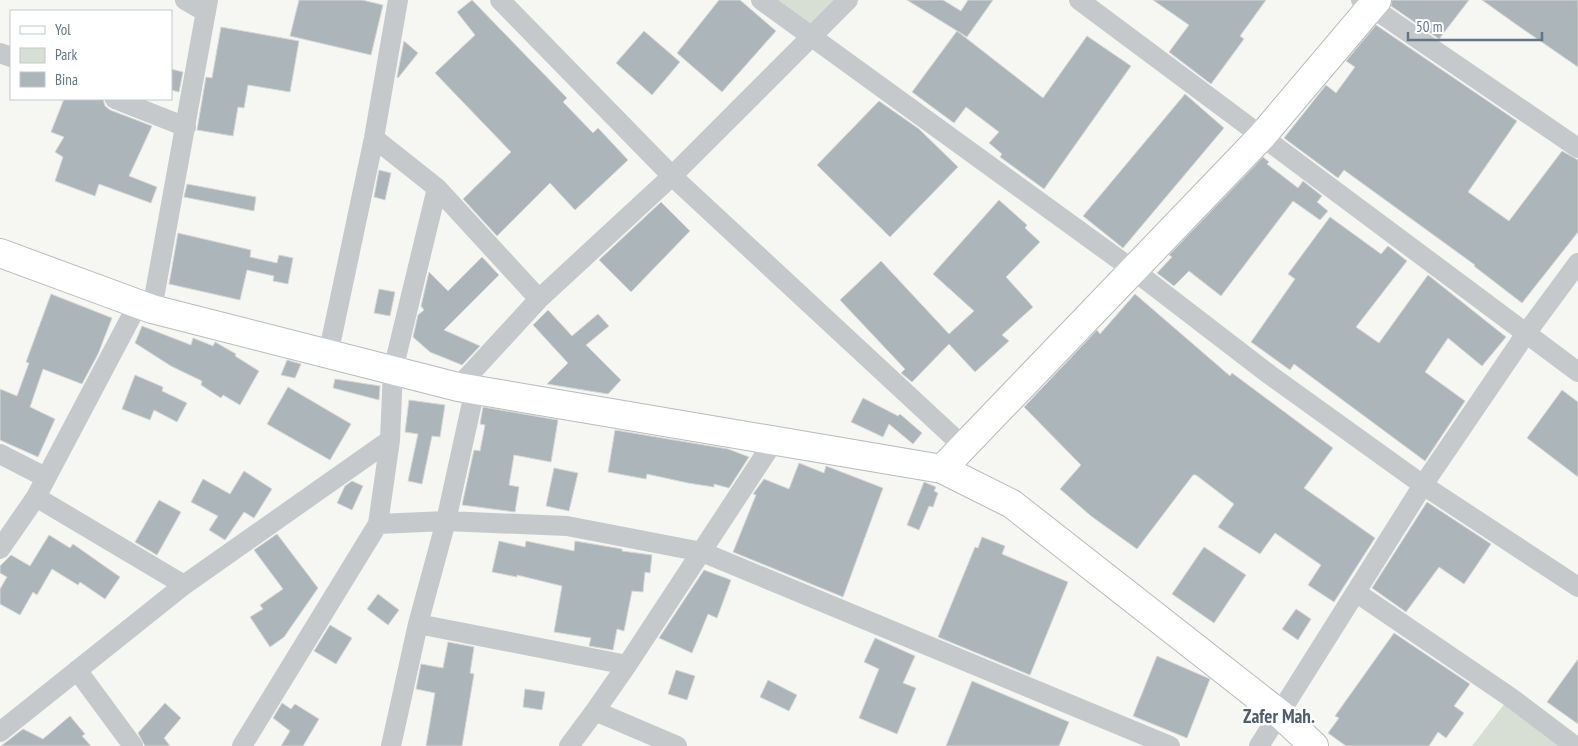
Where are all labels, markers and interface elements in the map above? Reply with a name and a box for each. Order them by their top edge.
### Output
legend [10,10,172,100]
scale bar [1408,10,1542,42]
text: 50 m [1416,17,1442,36]
text: Yol [55,20,71,39]
text: Park [55,45,77,64]
text: Bina [55,70,78,89]
district label: Zafer Mah. [1243,704,1315,728]

